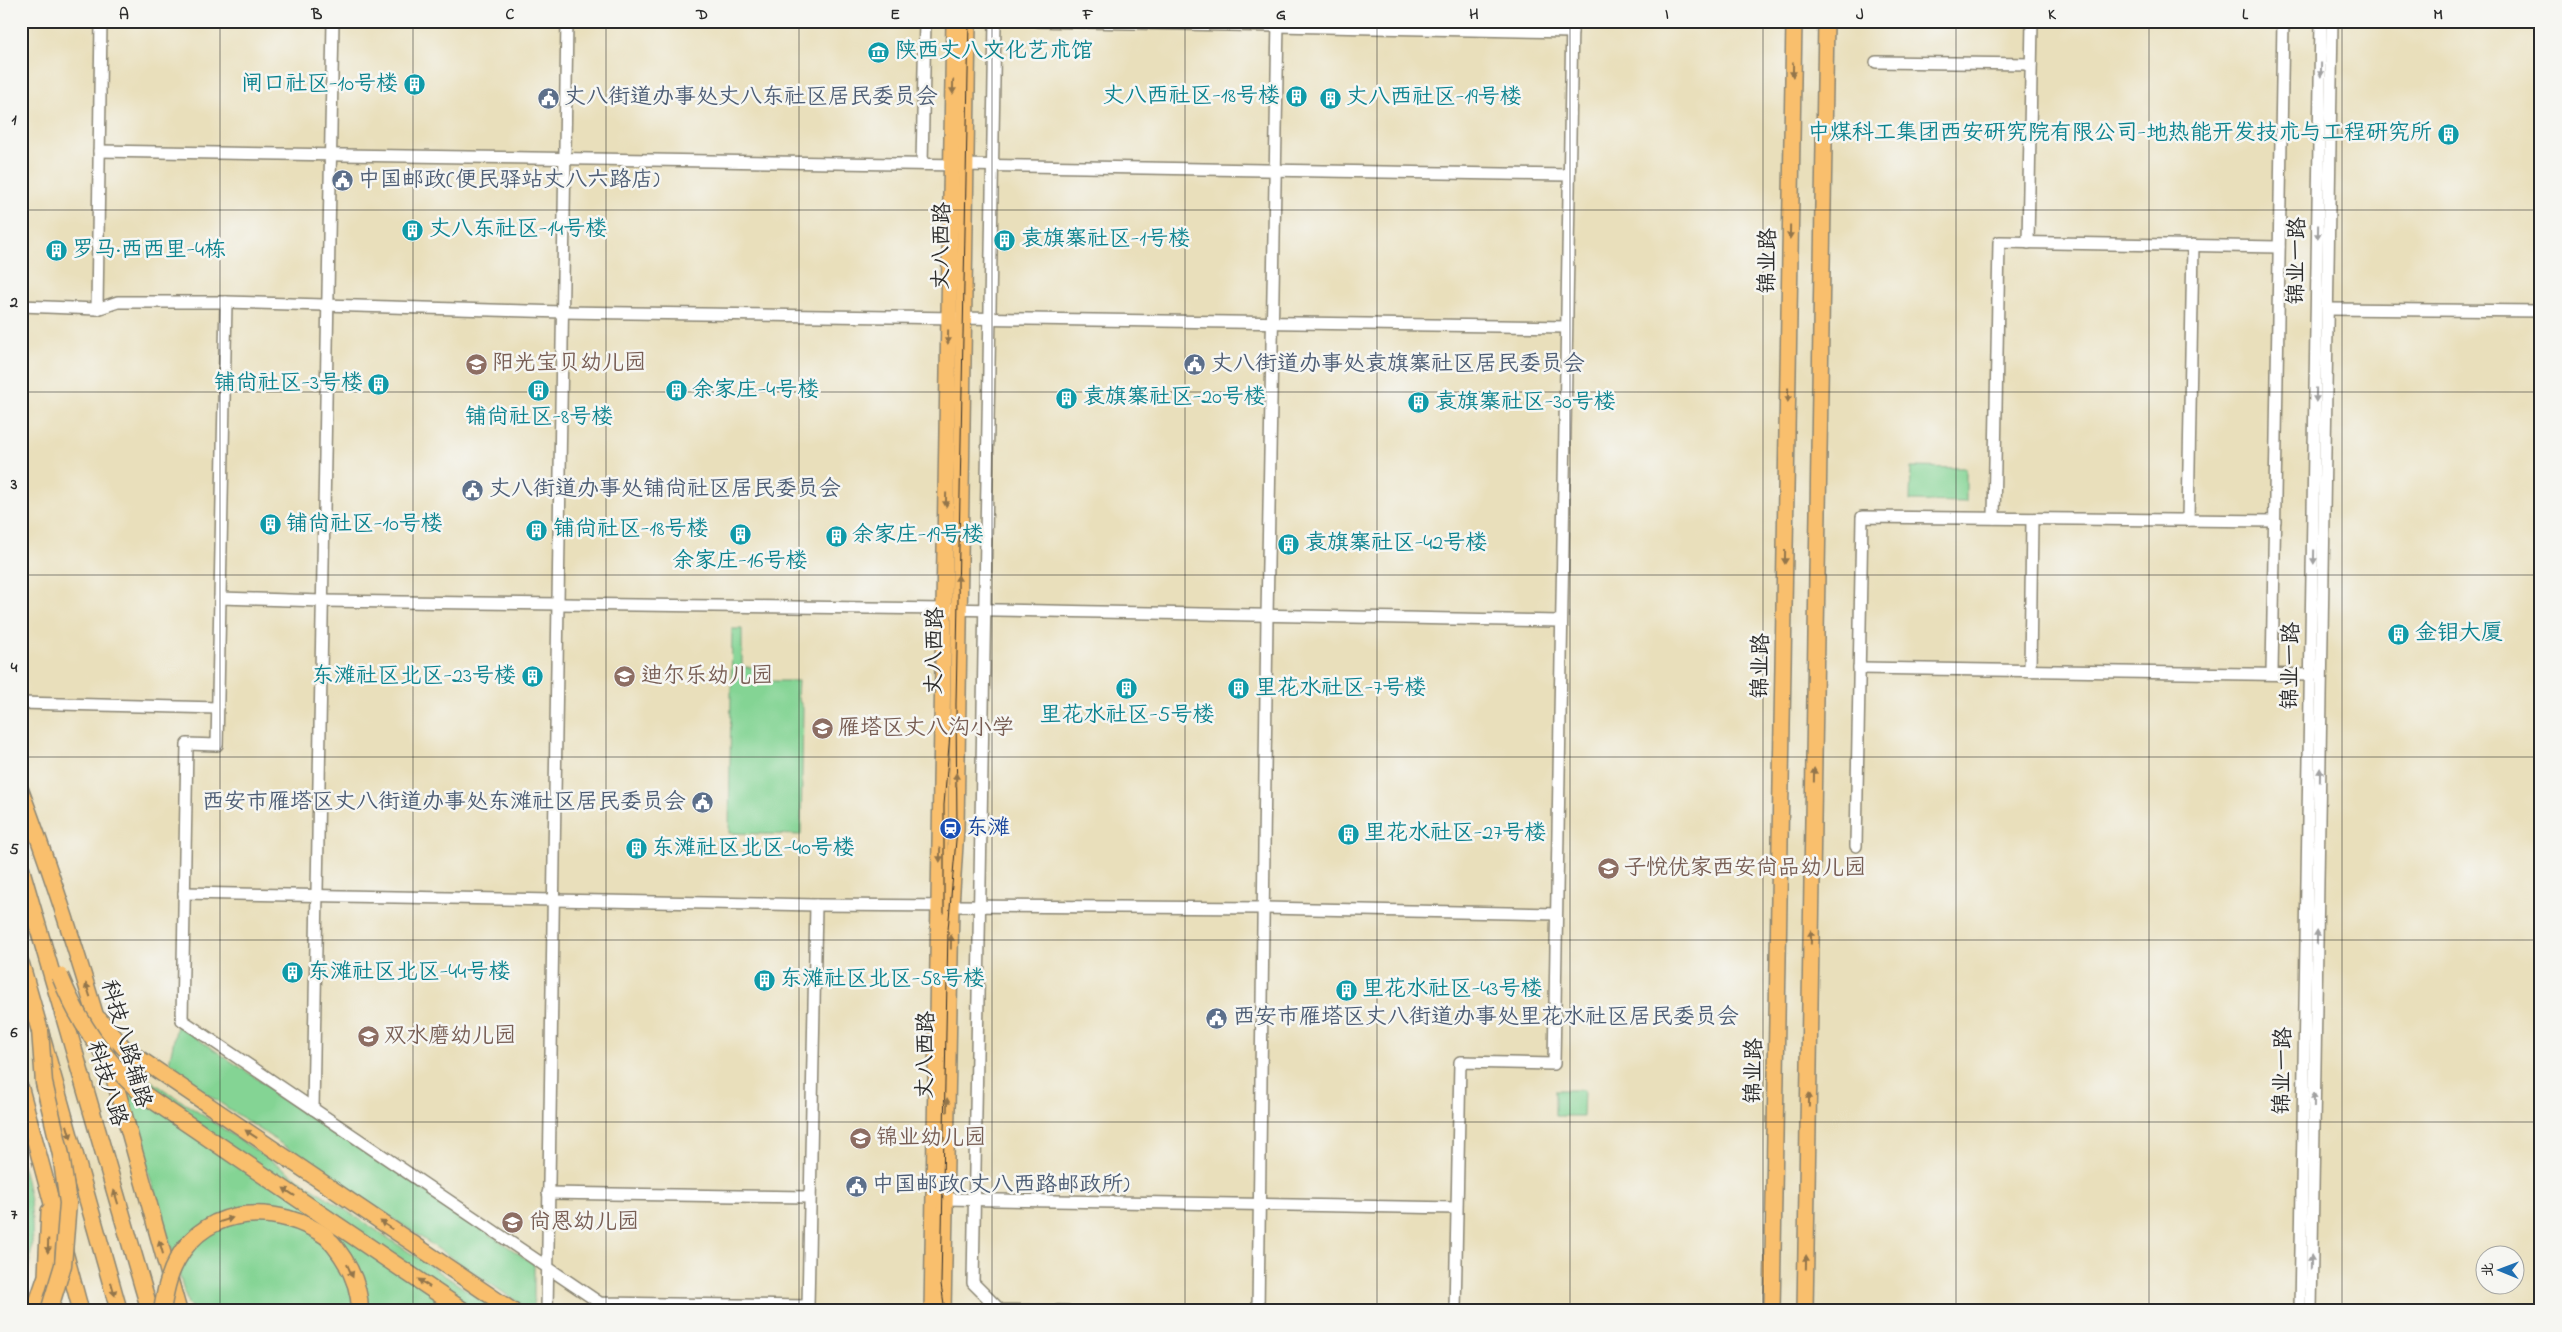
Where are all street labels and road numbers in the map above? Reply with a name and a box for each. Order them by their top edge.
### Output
street label: 丈八西路 [926,202,960,290]
street label: 锦业一路 [2281,217,2315,305]
street label: 锦业路 [1752,228,1786,294]
street label: 丈八西路 [919,607,953,695]
street label: 锦业一路 [2275,622,2309,710]
street label: 锦业路 [1745,633,1779,699]
street label: 科技八路辅路 [94,977,156,1111]
street label: 丈八西路 [910,1011,944,1099]
street label: 锦业一路 [2267,1027,2301,1115]
street label: 科技八路 [81,1038,131,1130]
street label: 锦业路 [1738,1038,1772,1104]

